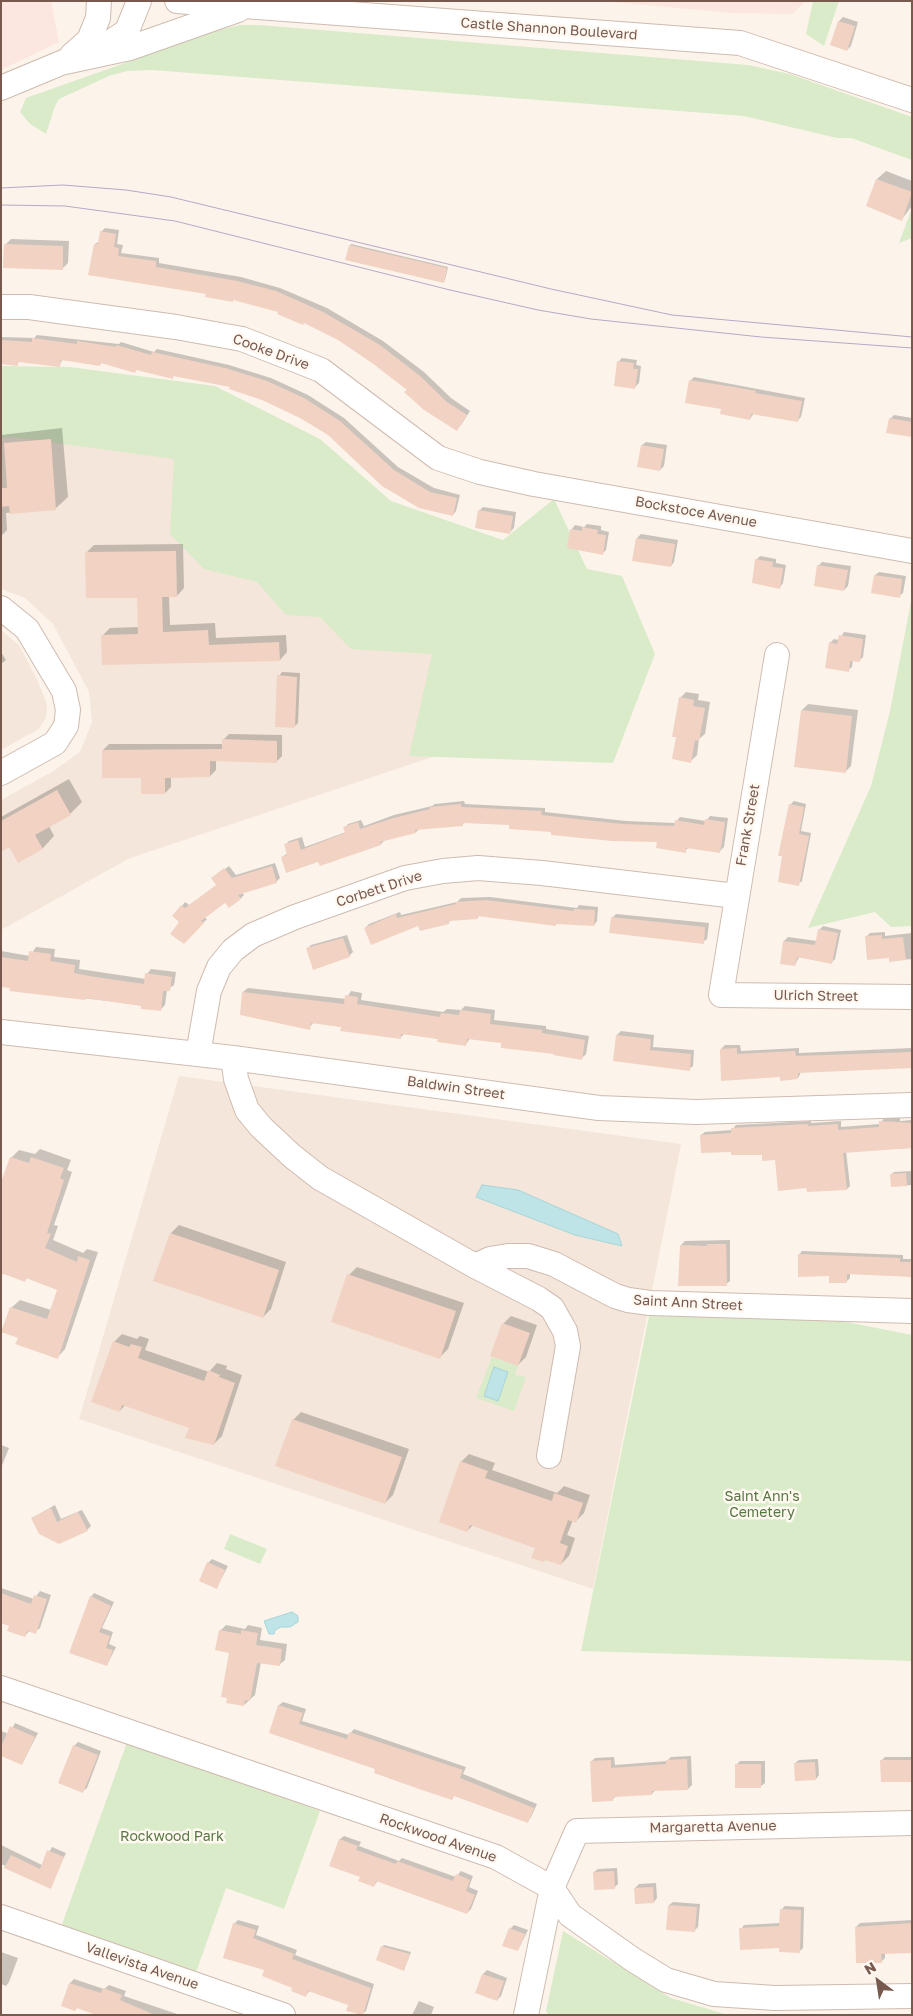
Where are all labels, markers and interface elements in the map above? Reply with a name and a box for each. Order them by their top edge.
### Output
street label: Castle Shannon Boulevard [460,14,638,44]
street label: Cooke Drive [230,330,312,374]
street label: Bockstoce Avenue [634,493,758,531]
street label: Frank Street [733,783,763,867]
street label: Corbett Drive [334,867,424,911]
street label: Ulrich Street [773,987,859,1005]
street label: Baldwin Street [406,1073,506,1103]
street label: Saint Ann Street [633,1292,743,1314]
park label: Saint Ann's Cemetery [724,1489,800,1521]
street label: Rockwood Avenue [377,1810,499,1866]
street label: Margaretta Avenue [649,1817,777,1837]
park label: Rockwood Park [120,1829,224,1845]
street label: Vallevista Avenue [83,1939,201,1993]
north arrow [853,1956,903,2006]
text: N [861,1958,879,1978]

